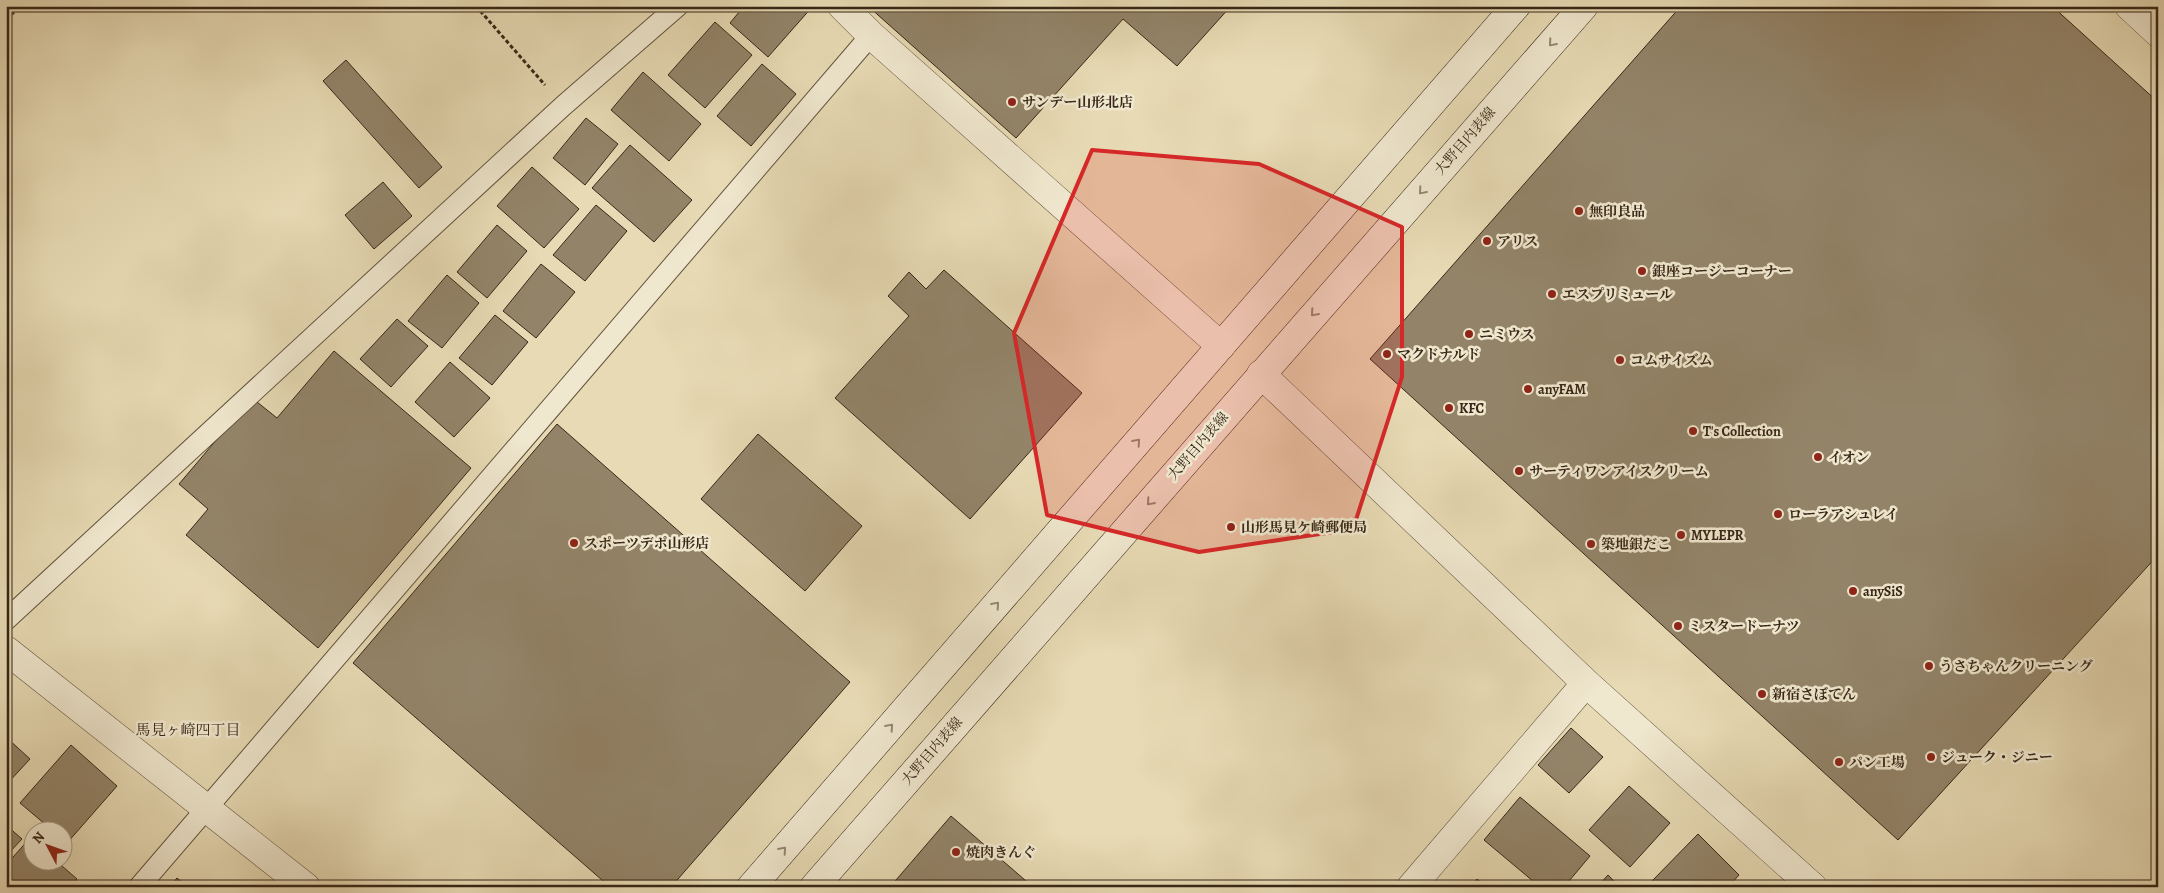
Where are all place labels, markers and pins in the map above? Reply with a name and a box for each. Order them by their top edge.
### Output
place label: サンデー山形北店 [1022,93,1133,112]
marker: サンデー山形北店 [1006,96,1018,108]
place label: 無印良品 [1589,202,1645,221]
marker: 無印良品 [1573,205,1585,217]
place label: アリス [1497,232,1538,251]
marker: アリス [1481,235,1493,247]
place label: 銀座コージーコーナー [1652,262,1792,281]
marker: 銀座コージーコーナー [1636,265,1648,277]
place label: エスプリミュール [1562,285,1673,304]
marker: エスプリミュール [1546,288,1558,300]
place label: ニミウス [1479,325,1535,344]
marker: ニミウス [1463,328,1475,340]
place label: マクドナルド [1397,345,1480,364]
marker: マクドナルド [1381,348,1393,360]
place label: コムサイズム [1630,351,1713,370]
marker: コムサイズム [1614,354,1626,366]
place label: anyFAM [1538,380,1586,399]
marker: anyFAM [1522,383,1534,395]
place label: KFC [1459,399,1484,418]
marker: KFC [1443,402,1455,414]
place label: T's Collection [1703,422,1781,441]
marker: T's Collection [1687,425,1699,437]
place label: イオン [1828,448,1870,467]
marker: イオン [1812,451,1824,463]
place label: サーティワンアイスクリーム [1529,462,1708,481]
marker: サーティワンアイスクリーム [1513,465,1525,477]
place label: ローラアシュレイ [1788,505,1898,524]
marker: ローラアシュレイ [1772,508,1784,520]
place label: 山形馬見ケ崎郵便局 [1241,518,1367,537]
marker: 山形馬見ケ崎郵便局 [1225,521,1237,533]
place label: MYLEPR [1691,526,1744,545]
marker: MYLEPR [1675,529,1687,541]
place label: スポーツデポ山形店 [584,534,709,553]
place label: 築地銀だこ [1601,535,1671,554]
marker: スポーツデポ山形店 [568,537,580,549]
marker: 築地銀だこ [1585,538,1597,550]
place label: anySiS [1863,582,1903,601]
marker: anySiS [1847,585,1859,597]
place label: ミスタードーナツ [1688,617,1800,636]
marker: ミスタードーナツ [1672,620,1684,632]
place label: うさちゃんクリーニング [1939,657,2093,676]
marker: うさちゃんクリーニング [1923,660,1935,672]
place label: 新宿さぼてん [1772,685,1856,704]
marker: 新宿さぼてん [1756,688,1768,700]
place label: ジューク・ジニー [1941,748,2053,767]
marker: ジューク・ジニー [1925,751,1937,763]
place label: パン工場 [1849,753,1905,772]
marker: パン工場 [1833,756,1845,768]
place label: 焼肉きんぐ [966,843,1036,862]
marker: 焼肉きんぐ [950,846,962,858]

